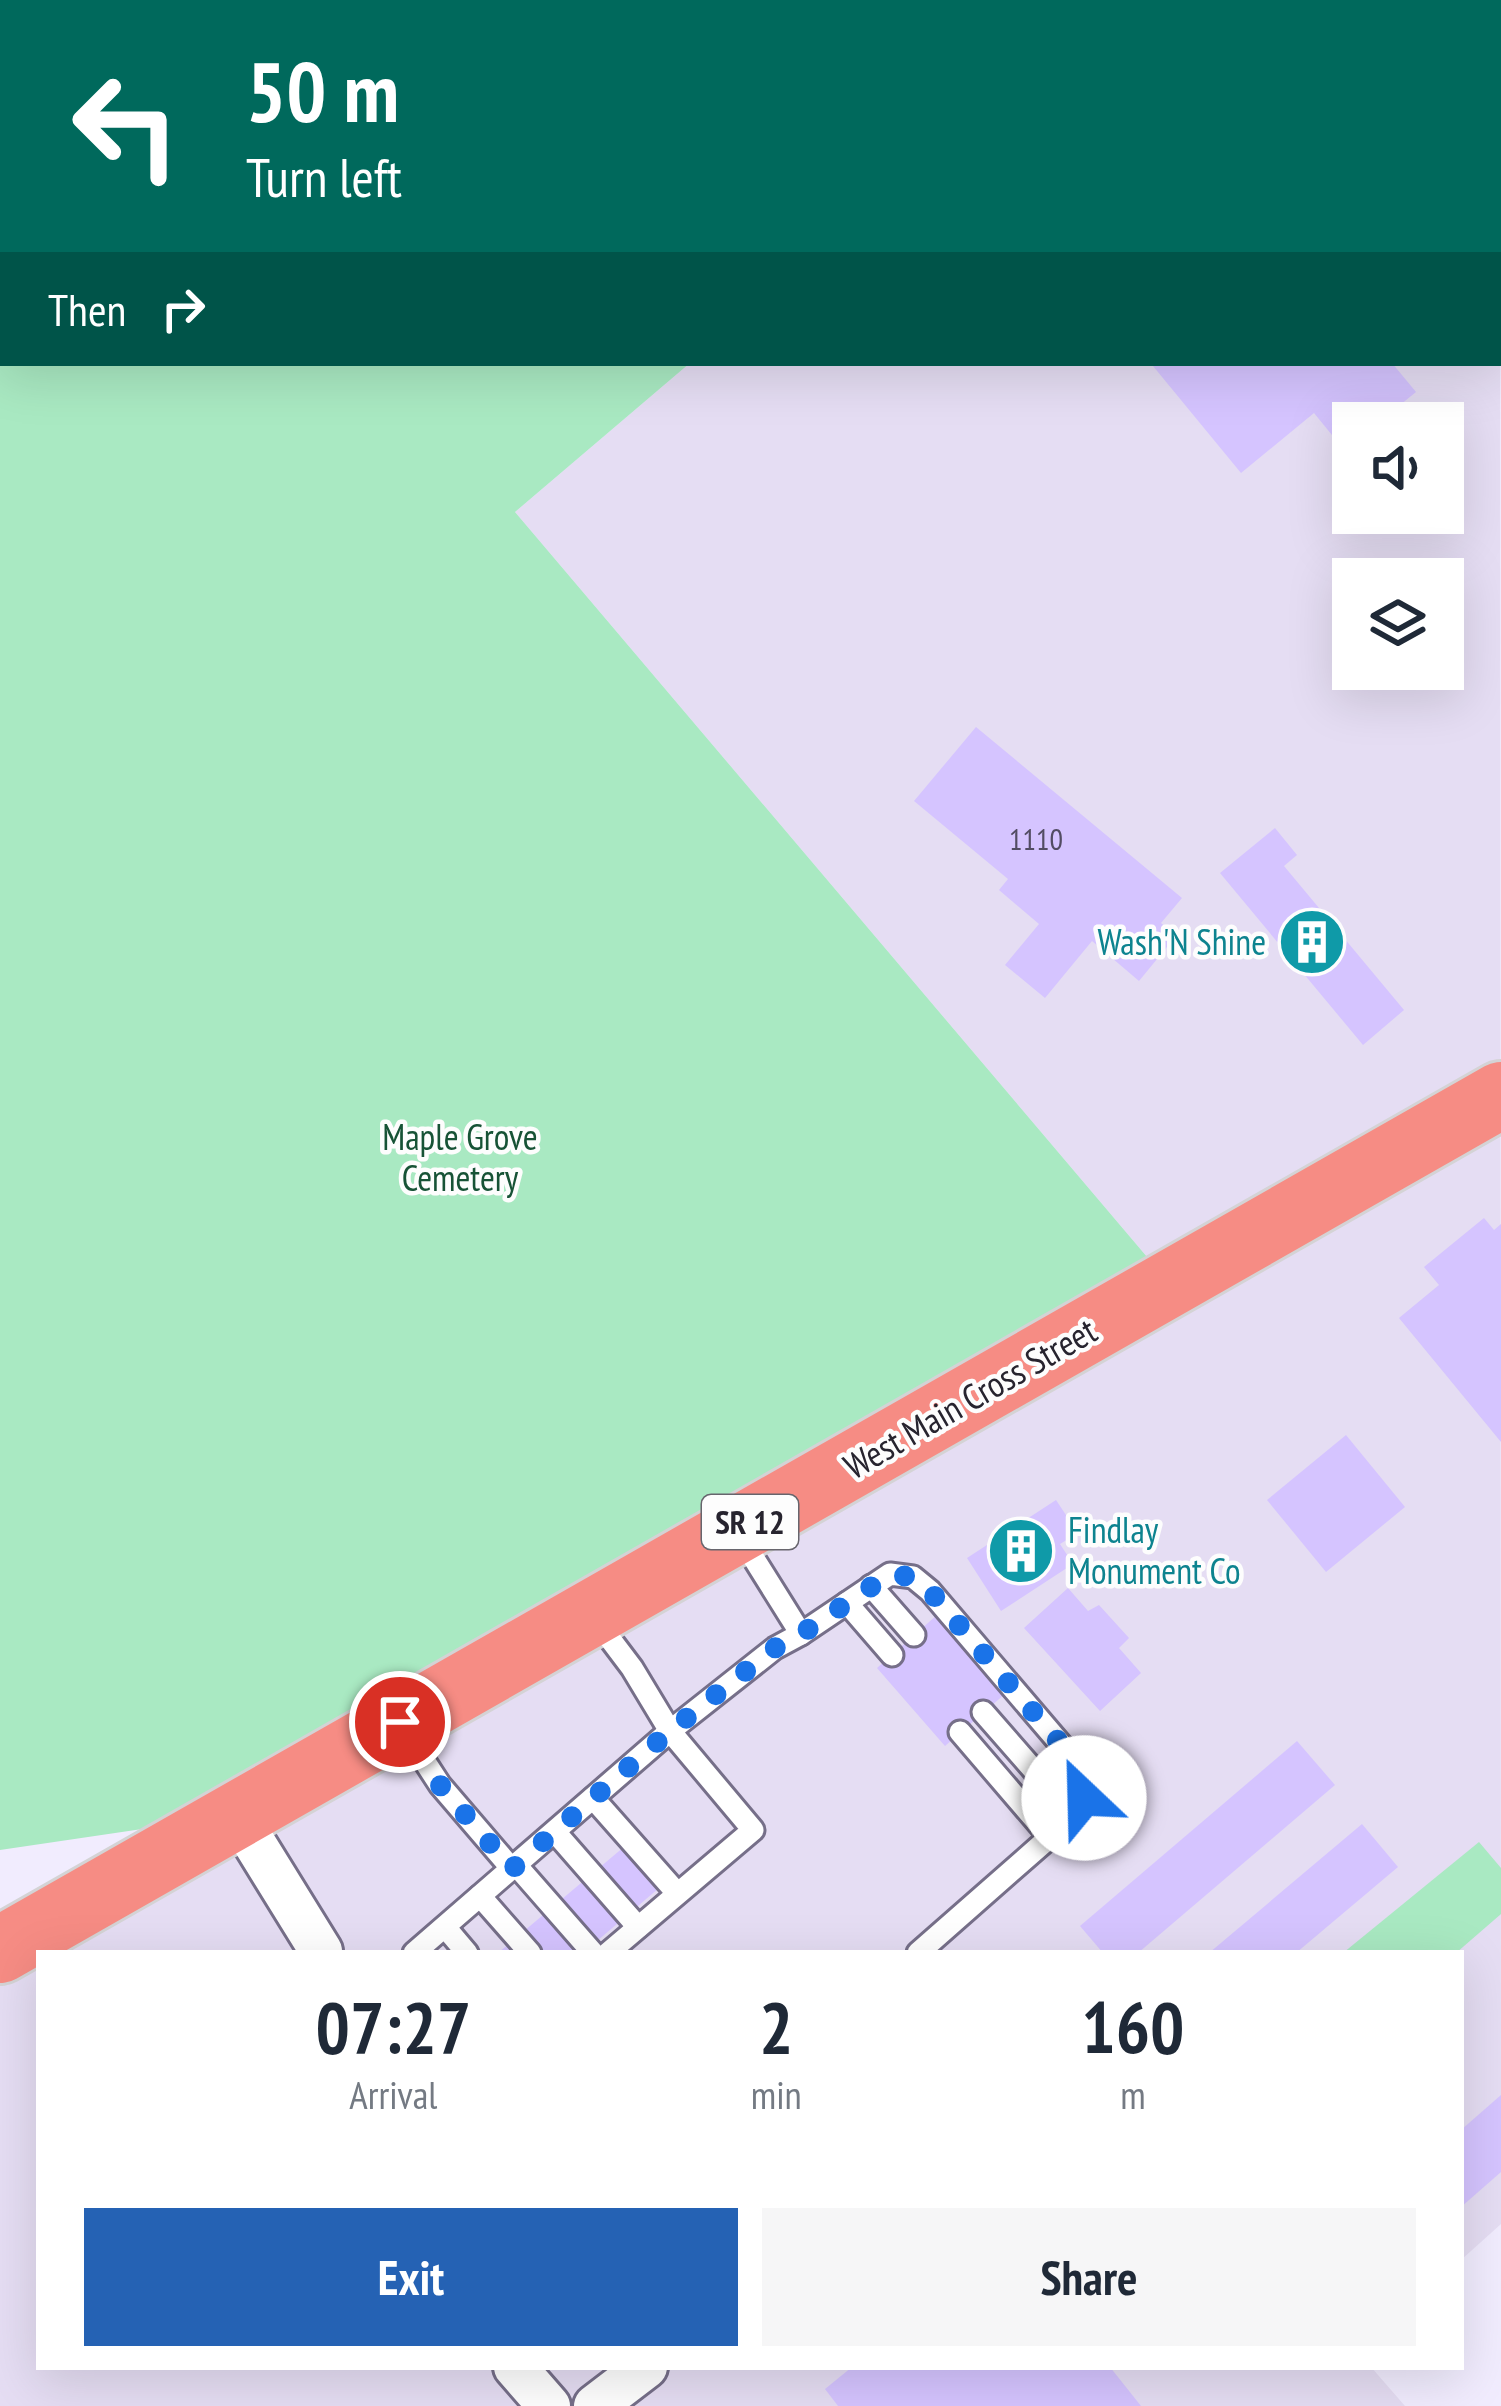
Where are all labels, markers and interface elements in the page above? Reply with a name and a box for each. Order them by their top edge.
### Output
text: 50 m [246,36,399,145]
icon: left [48,48,204,204]
text: Turn left [246,142,402,212]
icon: right [150,276,216,342]
text: Then [48,280,126,338]
map controls [1332,402,1464,690]
button: sound [1332,402,1464,534]
button: layers [1332,558,1464,690]
house number: 1110 [1009,819,1063,858]
building icon: Wash'N Shine [1277,907,1347,977]
place label: Wash'N Shine [1097,918,1266,965]
park label: Maple Grove Cemetery [382,1113,538,1201]
street label: West Main Cross Street [835,1306,1105,1489]
road number: SR 12 [702,1495,798,1549]
place label: Findlay Monument Co [1068,1506,1241,1594]
building icon: Findlay Monument Co [986,1516,1056,1586]
pin [349,1671,451,1773]
icon: arrive [367,1689,433,1755]
position arrow [1021,1735,1147,1861]
text: 07:27 [316,1980,471,2073]
text: 2 [759,1980,793,2073]
text: 160 [1081,1980,1184,2073]
text: Arrival [349,2069,437,2120]
text: min [751,2069,802,2120]
text: m [1120,2069,1146,2120]
button: Exit [84,2208,738,2346]
button: Share [762,2208,1416,2346]

